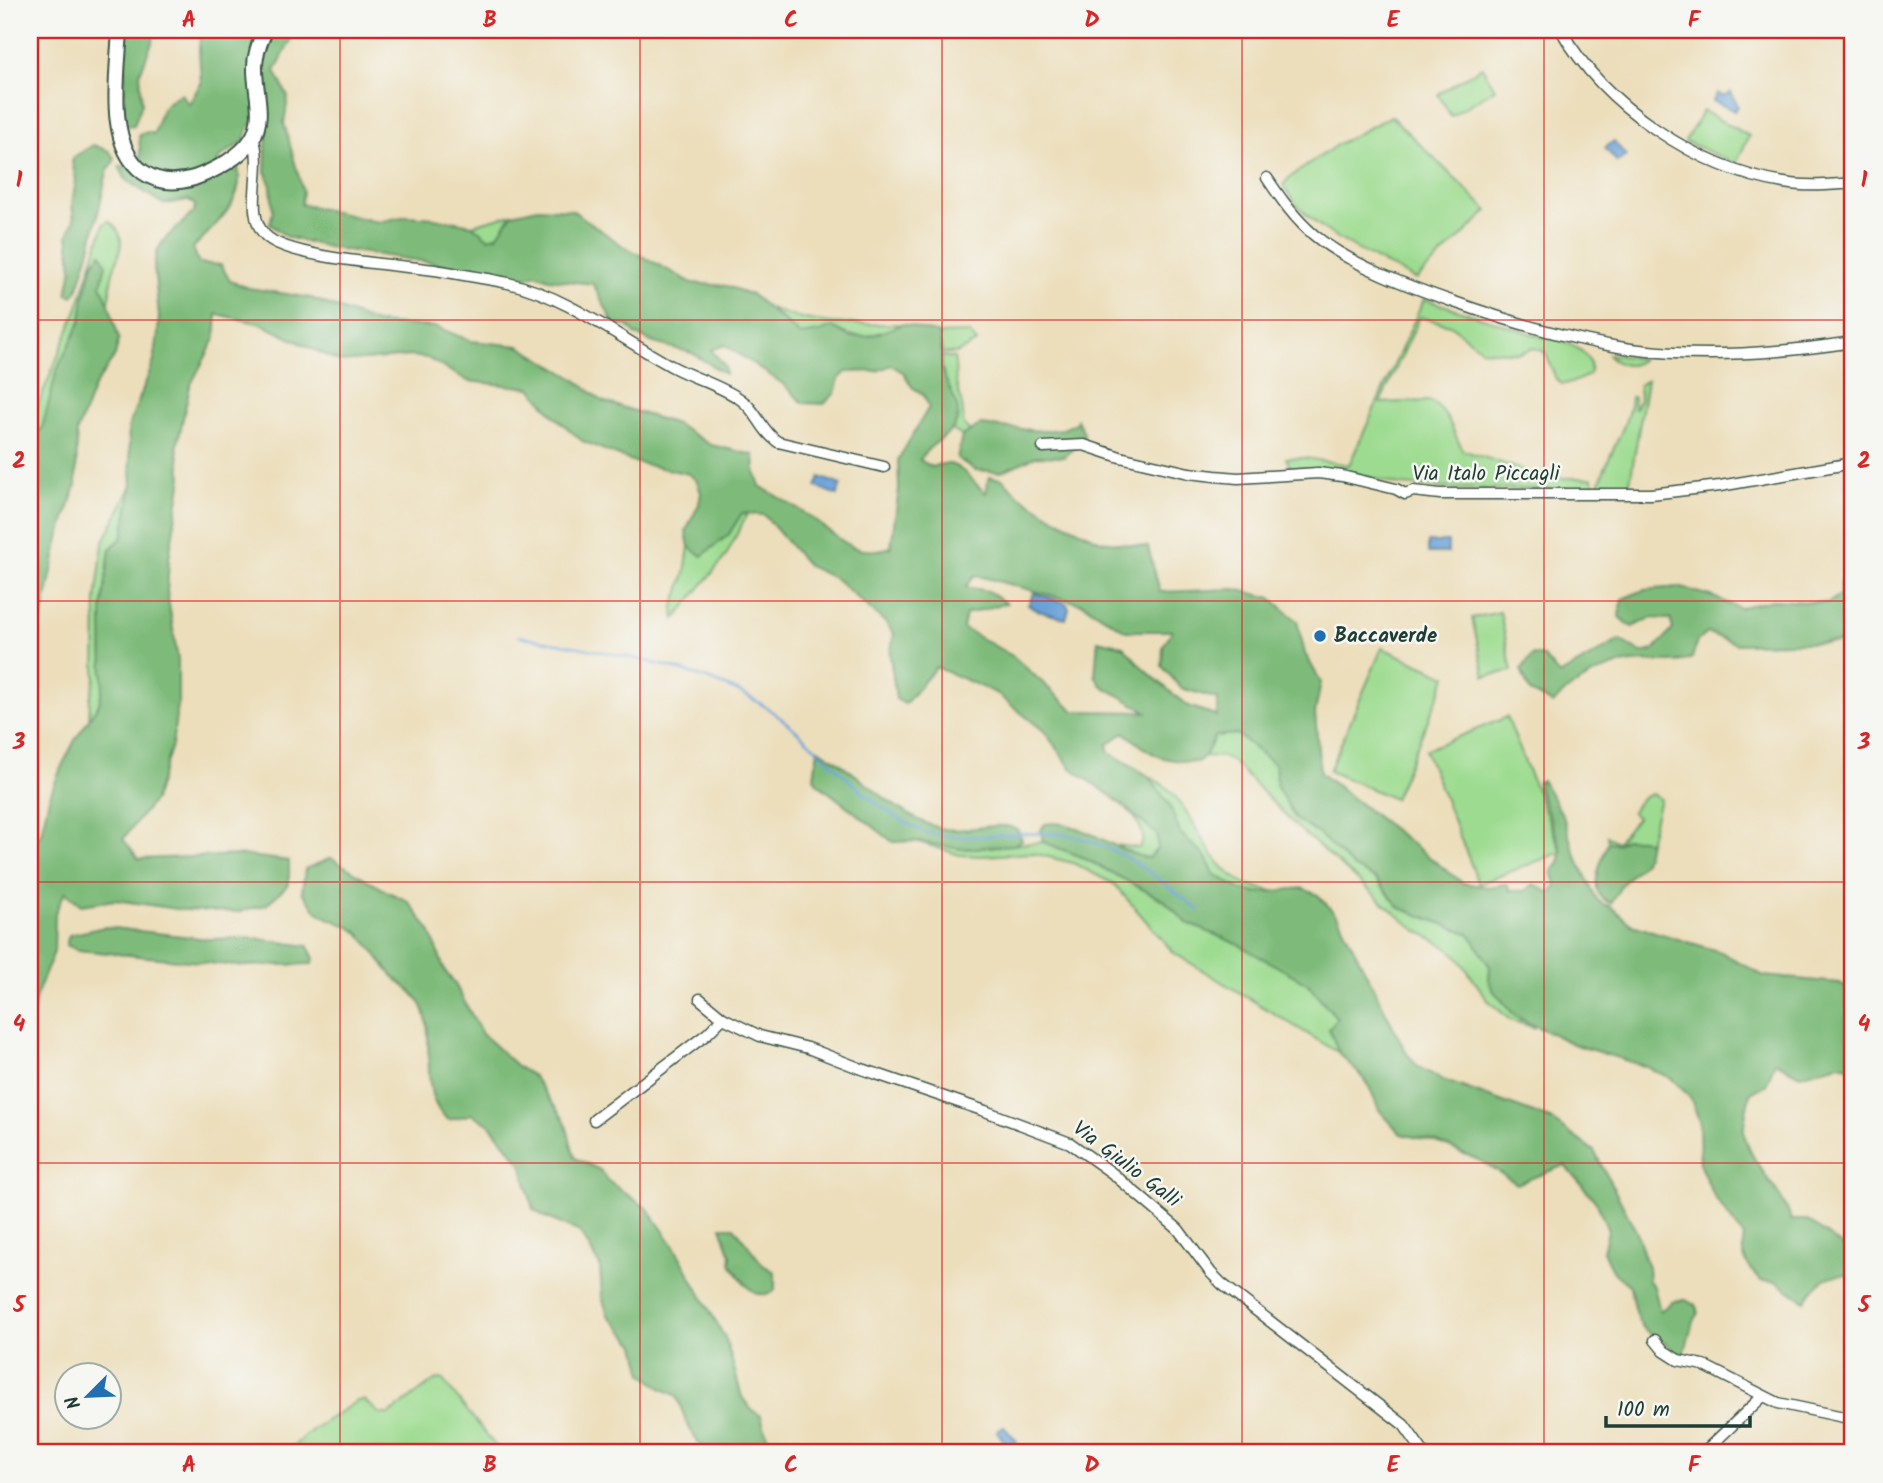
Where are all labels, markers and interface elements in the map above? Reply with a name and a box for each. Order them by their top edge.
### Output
text: A [182,3,196,39]
text: B [483,3,497,39]
text: C [784,3,798,39]
text: D [1084,3,1100,39]
text: E [1387,3,1401,39]
text: F [1688,3,1702,39]
text: 1 [16,163,23,199]
text: 1 [1861,163,1868,199]
text: 2 [12,444,26,480]
text: 2 [1857,444,1871,480]
street label: Via Italo Piccagli [1412,458,1561,491]
place label: Baccaverde [1334,620,1437,653]
marker: Baccaverde [1312,628,1328,644]
text: 3 [12,725,26,761]
text: 3 [1857,725,1871,761]
text: 4 [13,1007,26,1043]
text: 4 [1858,1007,1871,1043]
street label: Via Giulio Galli [1065,1113,1188,1217]
text: 5 [12,1288,27,1324]
text: 5 [1857,1288,1872,1324]
north arrow [52,1360,122,1430]
scale bar [1606,1385,1750,1429]
text: N [58,1391,90,1414]
text: 100 m [1617,1394,1670,1427]
text: A [182,1448,196,1483]
text: B [483,1448,497,1483]
text: C [784,1448,798,1483]
text: D [1084,1448,1100,1483]
text: E [1387,1448,1401,1483]
text: F [1688,1448,1702,1483]

